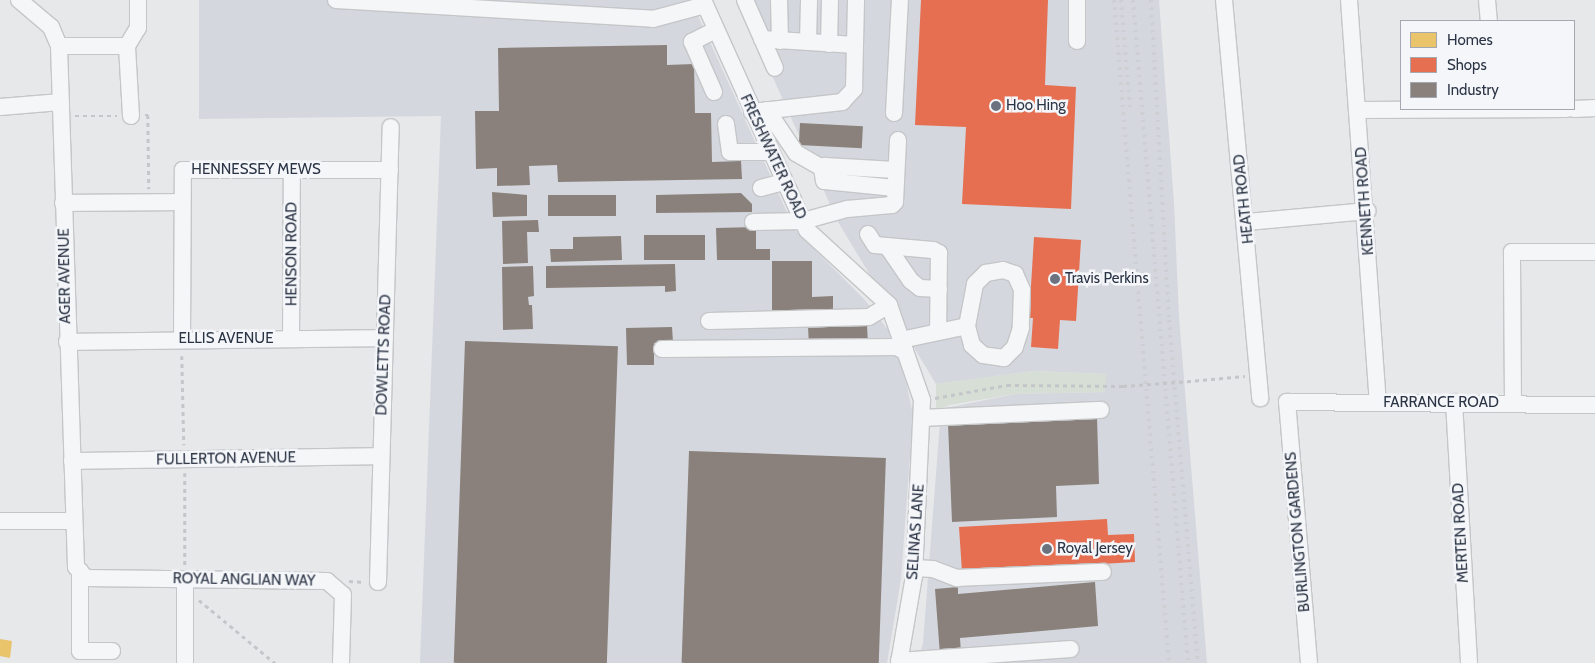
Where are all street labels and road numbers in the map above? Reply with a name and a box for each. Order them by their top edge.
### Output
street label: FRESHWATER ROAD [736,92,810,222]
street label: KENNETH ROAD [1352,146,1378,256]
street label: HEATH ROAD [1230,153,1258,245]
street label: HENNESSEY MEWS [191,161,321,179]
street label: HENSON ROAD [283,202,301,306]
street label: AGER AVENUE [55,228,75,324]
street label: DOWLETTS ROAD [373,294,395,416]
street label: ELLIS AVENUE [179,330,273,348]
street label: FARRANCE ROAD [1383,394,1499,412]
street label: FULLERTON AVENUE [156,449,296,469]
street label: BURLINGTON GARDENS [1282,451,1314,613]
street label: MERTEN ROAD [1449,483,1473,583]
street label: SELINAS LANE [904,484,928,580]
street label: ROYAL ANGLIAN WAY [173,570,315,590]

